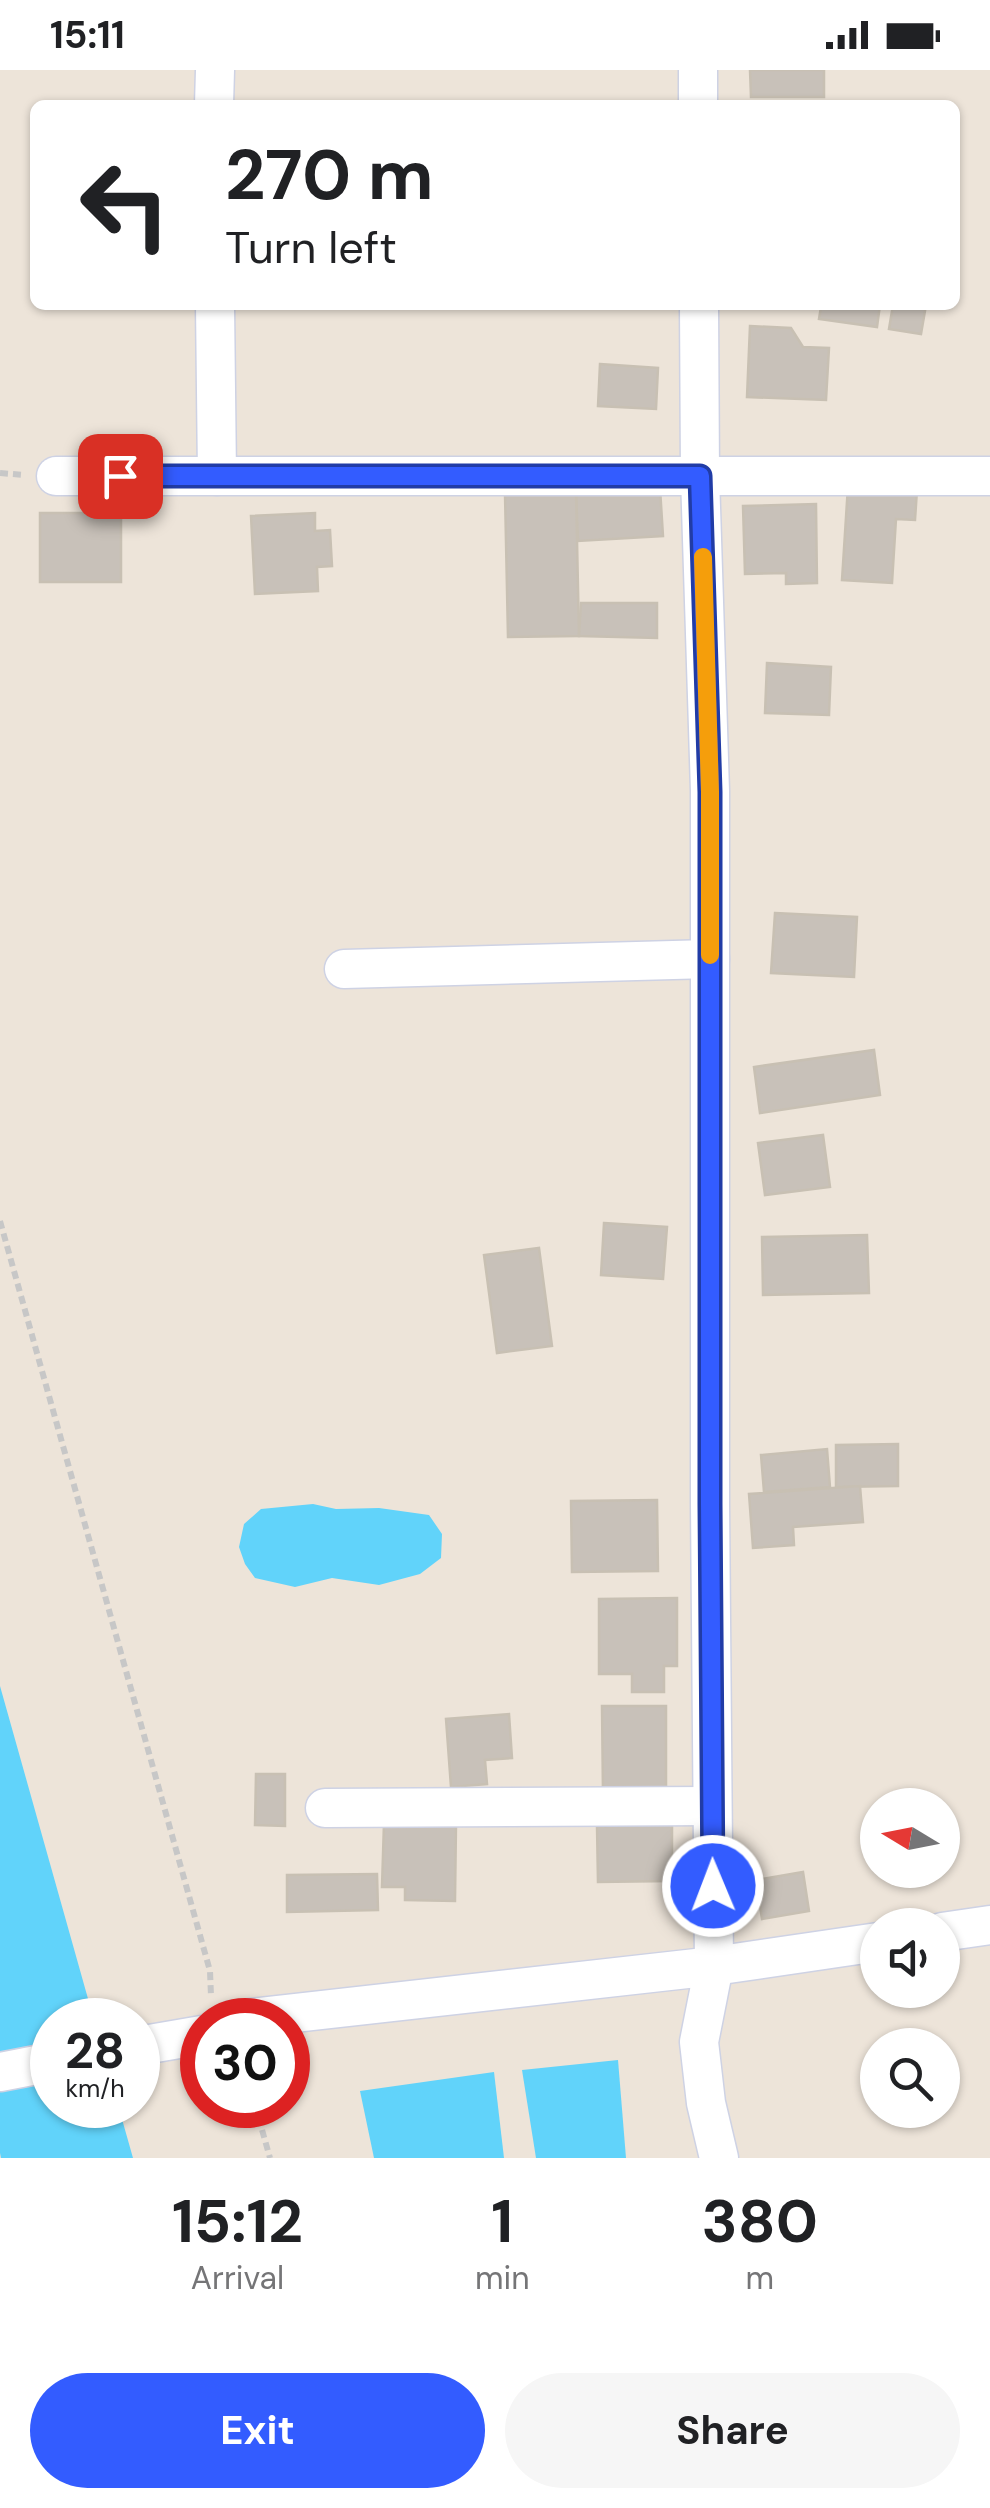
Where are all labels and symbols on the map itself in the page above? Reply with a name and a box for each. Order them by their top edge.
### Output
pin [78,434,163,519]
north arrow [860,1788,960,1888]
position arrow [661,1834,765,1938]
speed limit sign: 30 [180,1998,310,2128]

